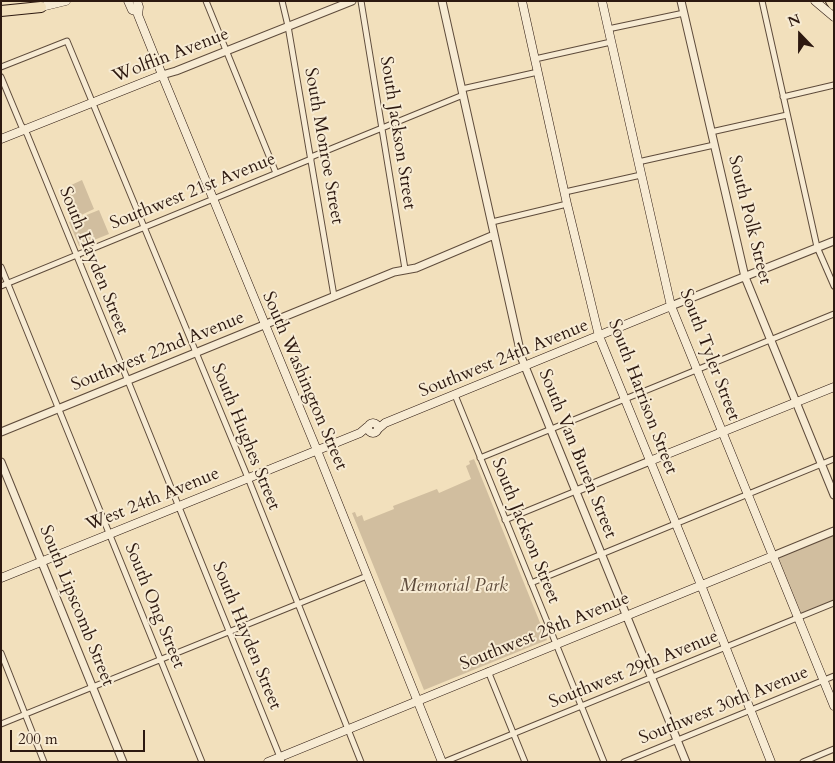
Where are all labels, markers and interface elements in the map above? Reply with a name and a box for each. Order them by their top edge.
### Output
north arrow [775,10,825,60]
text: N [785,10,803,32]
street label: Wolflin Avenue [110,24,232,88]
street label: South Jackson Street [374,55,420,211]
street label: South Monroe Street [299,66,347,226]
street label: Southwest 21st Avenue [107,149,279,235]
street label: South Polk Street [723,153,775,287]
street label: South Hayden Street [53,184,133,338]
street label: South Tyler Street [674,286,744,424]
street label: South Washington Street [257,289,351,473]
street label: Southwest 22nd Avenue [68,307,248,397]
street label: Southwest 24th Avenue [416,315,592,403]
street label: South Harrison Street [603,317,681,477]
street label: South Hughes Street [206,361,284,513]
street label: South Van Buren Street [533,366,621,542]
street label: South Jackson Street [486,455,564,607]
street label: West 24th Avenue [83,463,223,537]
street label: South Lipscomb Street [34,522,118,690]
street label: South Ong Street [119,540,189,672]
street label: South Hayden Street [206,559,286,713]
park label: Memorial Park [400,576,508,598]
street label: Southwest 28th Avenue [457,588,633,676]
street label: Southwest 29th Avenue [546,626,722,714]
street label: Southwest 30th Avenue [636,662,812,750]
scale bar [12,720,148,752]
text: 200 m [18,729,58,749]

